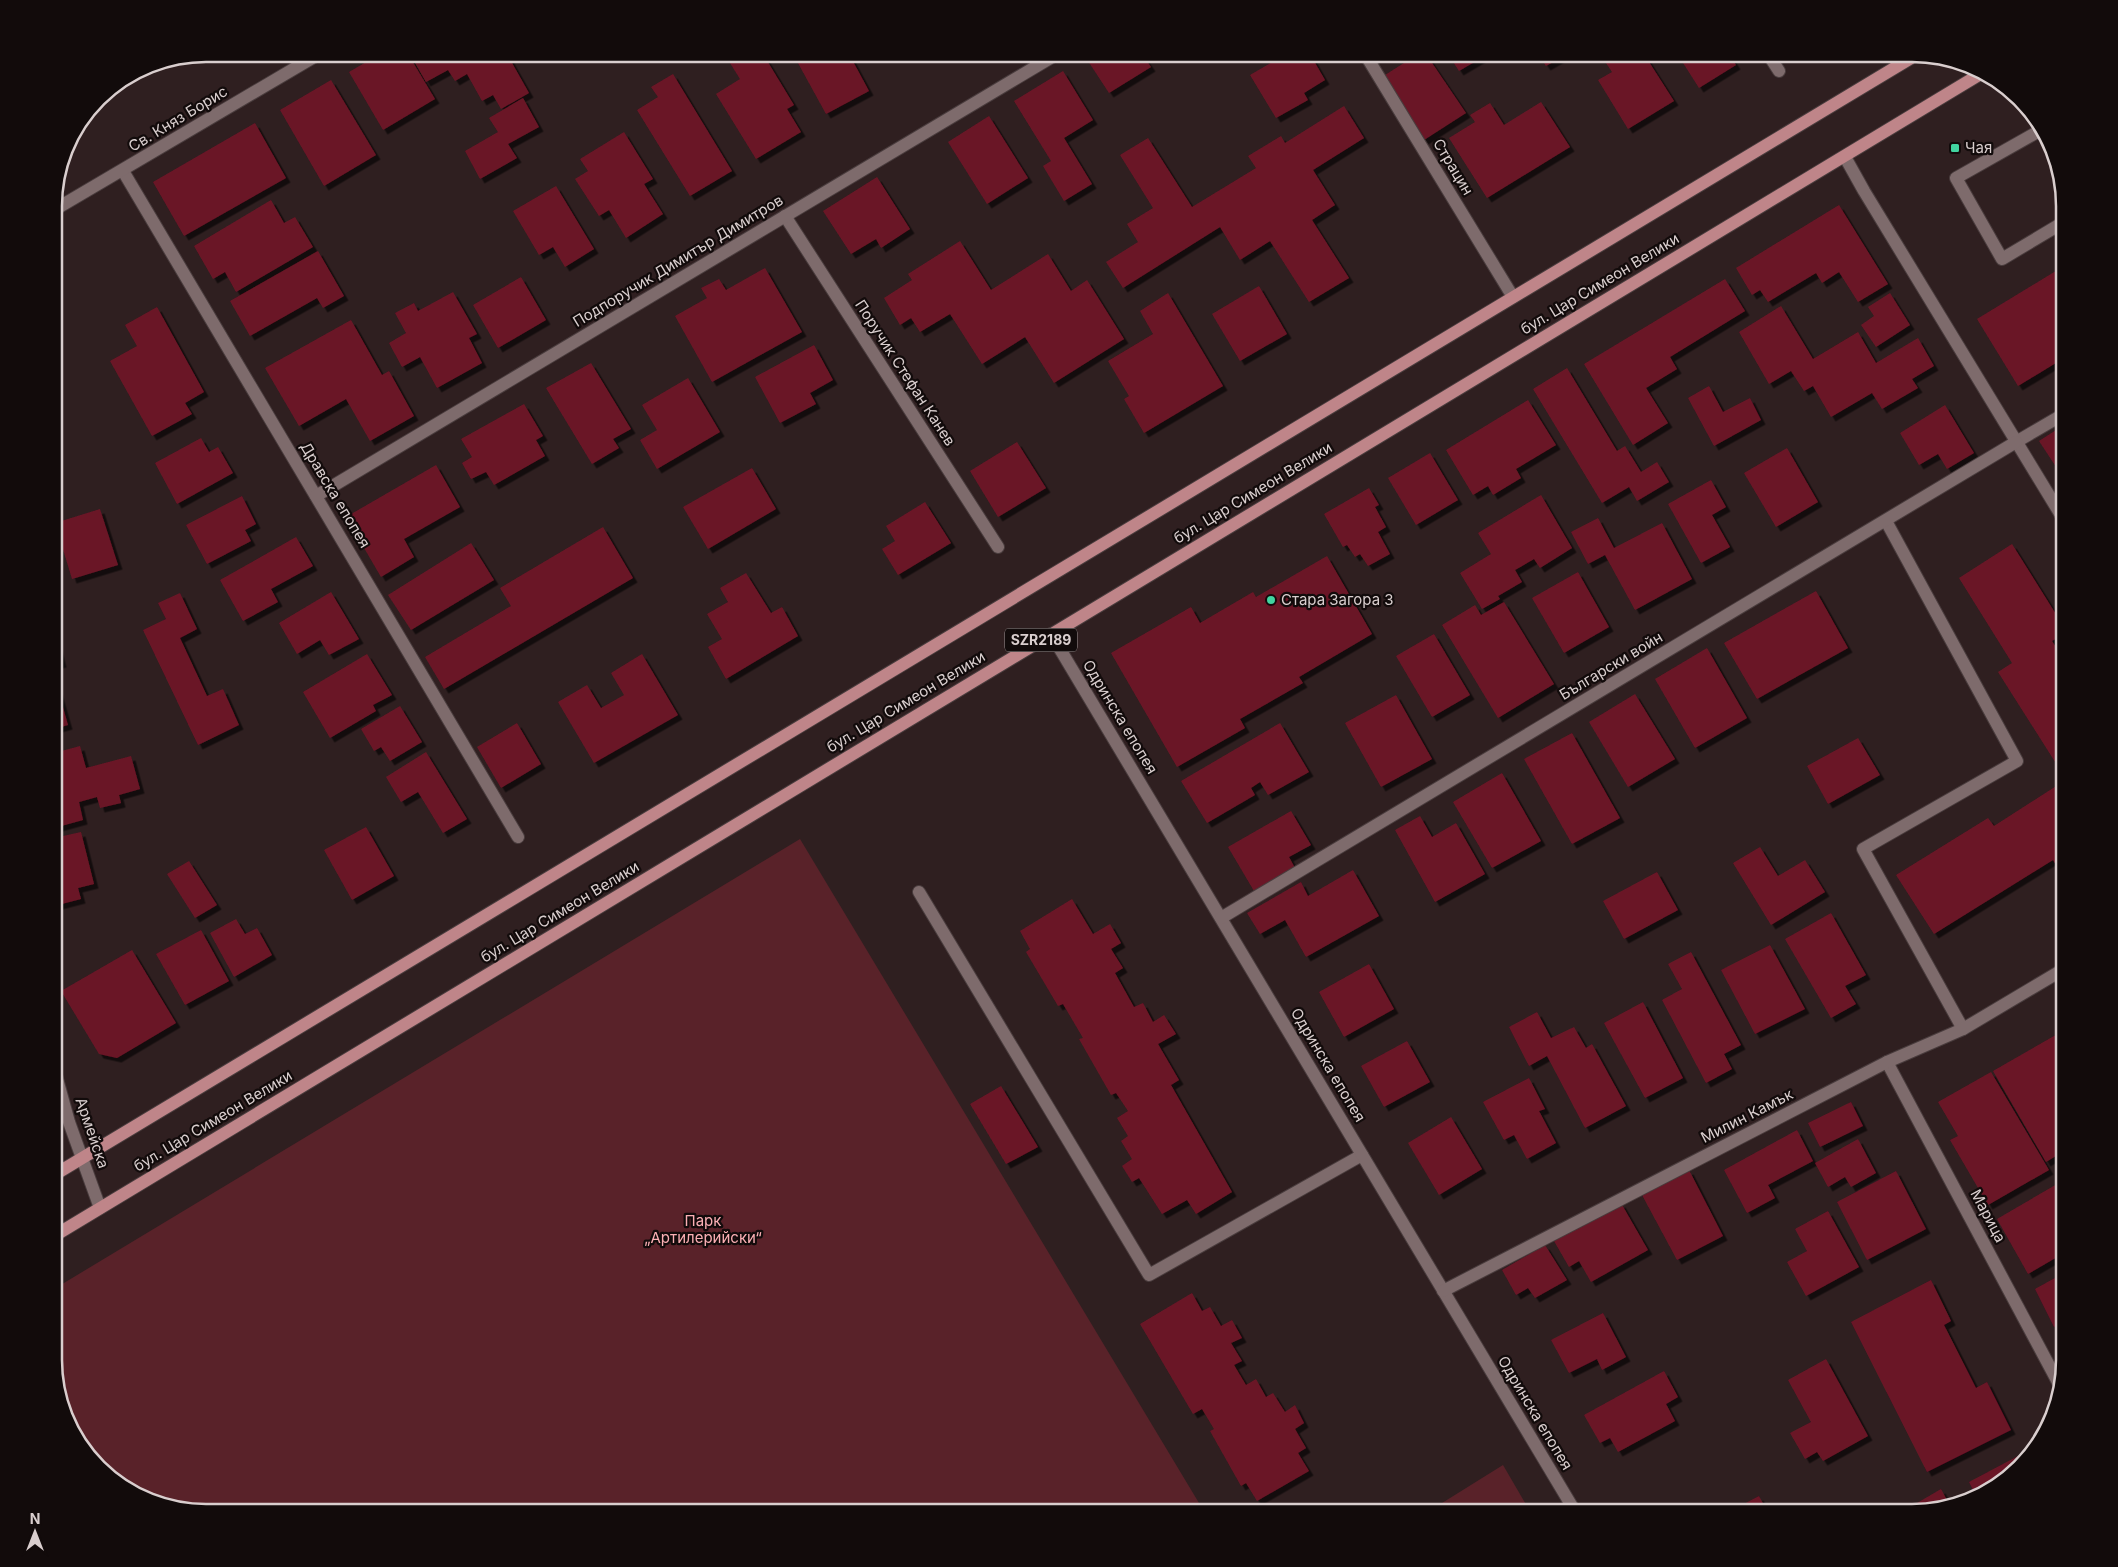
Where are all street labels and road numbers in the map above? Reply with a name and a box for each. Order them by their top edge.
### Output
street label: Св. Княз Борис [125,82,231,156]
street label: Страцин [1429,135,1478,198]
street label: Подпоручик Димитър Димитров [569,190,786,331]
street label: бул. Цар Симеон Велики [1517,229,1683,339]
street label: Поручик Стефан Канев [851,296,960,449]
street label: Дравска епопея [296,438,375,551]
street label: бул. Цар Симеон Велики [1170,438,1336,548]
street label: Български войн [1556,627,1666,704]
road number: SZR2189 [1005,628,1077,652]
street label: бул. Цар Симеон Велики [823,647,989,757]
street label: Одринска епопея [1079,656,1162,777]
street label: бул. Цар Симеон Велики [477,857,643,967]
street label: Одринска епопея [1287,1004,1370,1125]
street label: бул. Цар Симеон Велики [130,1066,296,1176]
street label: Милин Камък [1698,1084,1796,1147]
street label: Армейска [71,1095,113,1171]
street label: Марица [1967,1186,2010,1246]
street label: Одринска епопея [1494,1352,1577,1473]

